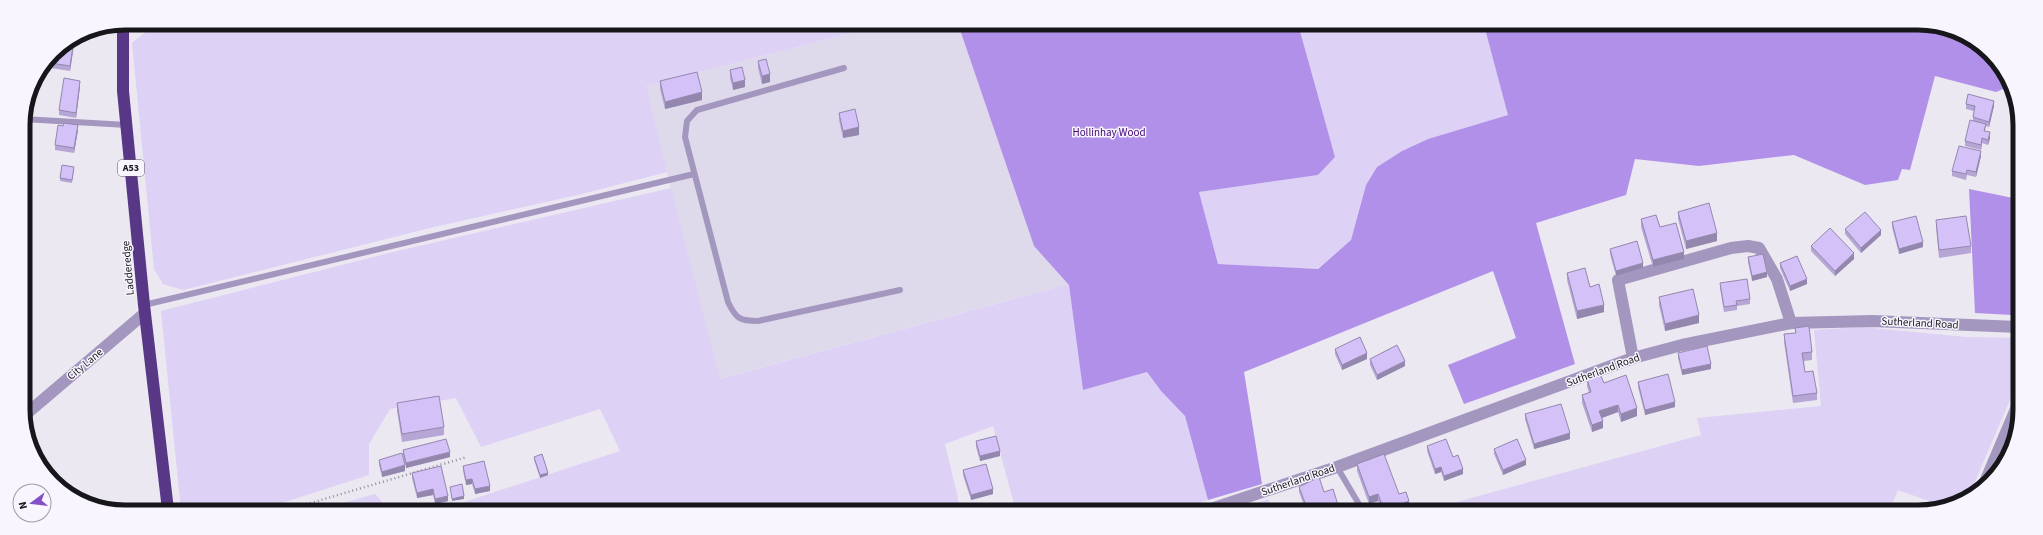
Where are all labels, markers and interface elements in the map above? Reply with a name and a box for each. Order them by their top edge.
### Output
park label: Hollinhay Wood [1072,125,1146,140]
road number: A53 [118,160,144,176]
street label: Ladderedge [118,240,138,296]
street label: Sutherland Road [1881,313,1959,333]
street label: City Lane [64,344,106,383]
street label: Sutherland Road [1564,350,1642,390]
street label: Sutherland Road [1259,460,1337,500]
north arrow [12,483,52,523]
text: N [15,500,31,511]

